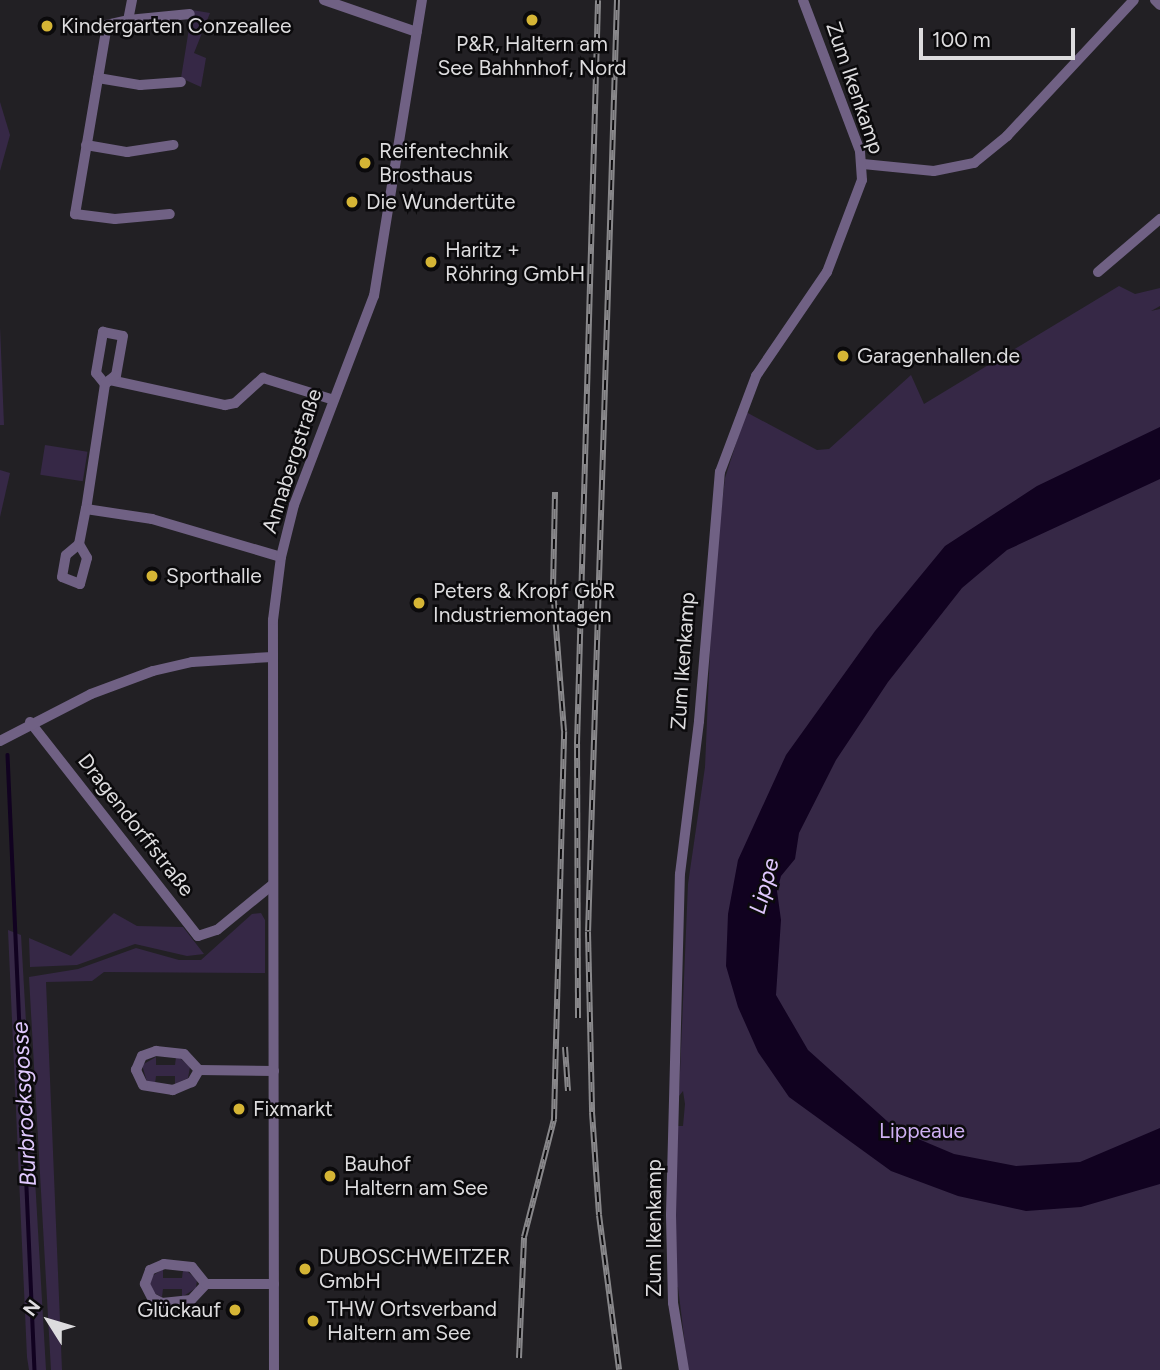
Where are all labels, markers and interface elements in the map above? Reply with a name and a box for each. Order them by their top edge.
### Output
marker: P&R, Haltern am See Bahhnhof, Nord [524,12,540,28]
place label: Kindergarten Conzeallee [61,13,291,39]
scale bar [922,14,1078,58]
marker: Kindergarten Conzeallee [39,18,55,34]
street label: Zum Ikenkamp [821,19,889,157]
text: 100 m [932,27,991,52]
place label: P&R, Haltern am See Bahhnhof, Nord [437,31,627,81]
place label: Reifentechnik Brosthaus [379,138,509,188]
marker: Reifentechnik Brosthaus [357,155,373,171]
place label: Die Wundertüte [366,189,515,215]
marker: Die Wundertüte [344,194,360,210]
place label: Haritz + Röhring GmbH [445,237,585,287]
marker: Haritz + Röhring GmbH [423,254,439,270]
place label: Garagenhallen.de [857,343,1020,369]
marker: Garagenhallen.de [835,348,851,364]
street label: Annabergstraße [257,386,327,536]
place label: Sporthalle [166,563,262,589]
marker: Sporthalle [144,568,160,584]
place label: Peters & Kropf GbR Industriemontagen [433,578,615,628]
street label: Zum Ikenkamp [666,591,700,731]
marker: Peters & Kropf GbR Industriemontagen [411,595,427,611]
street label: Dragendorffstraße [73,749,199,901]
water label: Lippe [743,855,785,917]
water label: Burbrocksgosse [6,1021,42,1187]
place label: Fixmarkt [253,1096,333,1122]
marker: Fixmarkt [231,1101,247,1117]
park label: Lippeaue [879,1118,965,1144]
place label: Bauhof Haltern am See [344,1151,488,1201]
street label: Zum Ikenkamp [641,1159,667,1297]
marker: Bauhof Haltern am See [322,1168,338,1184]
place label: DUBOSCHWEITZER GmbH [319,1244,510,1294]
marker: DUBOSCHWEITZER GmbH [297,1261,313,1277]
north arrow [14,1286,84,1356]
text: N [18,1295,45,1321]
place label: THW Ortsverband Haltern am See [327,1296,497,1346]
place label: Glückauf [137,1297,221,1323]
marker: Glückauf [227,1302,243,1318]
marker: THW Ortsverband Haltern am See [305,1313,321,1329]

